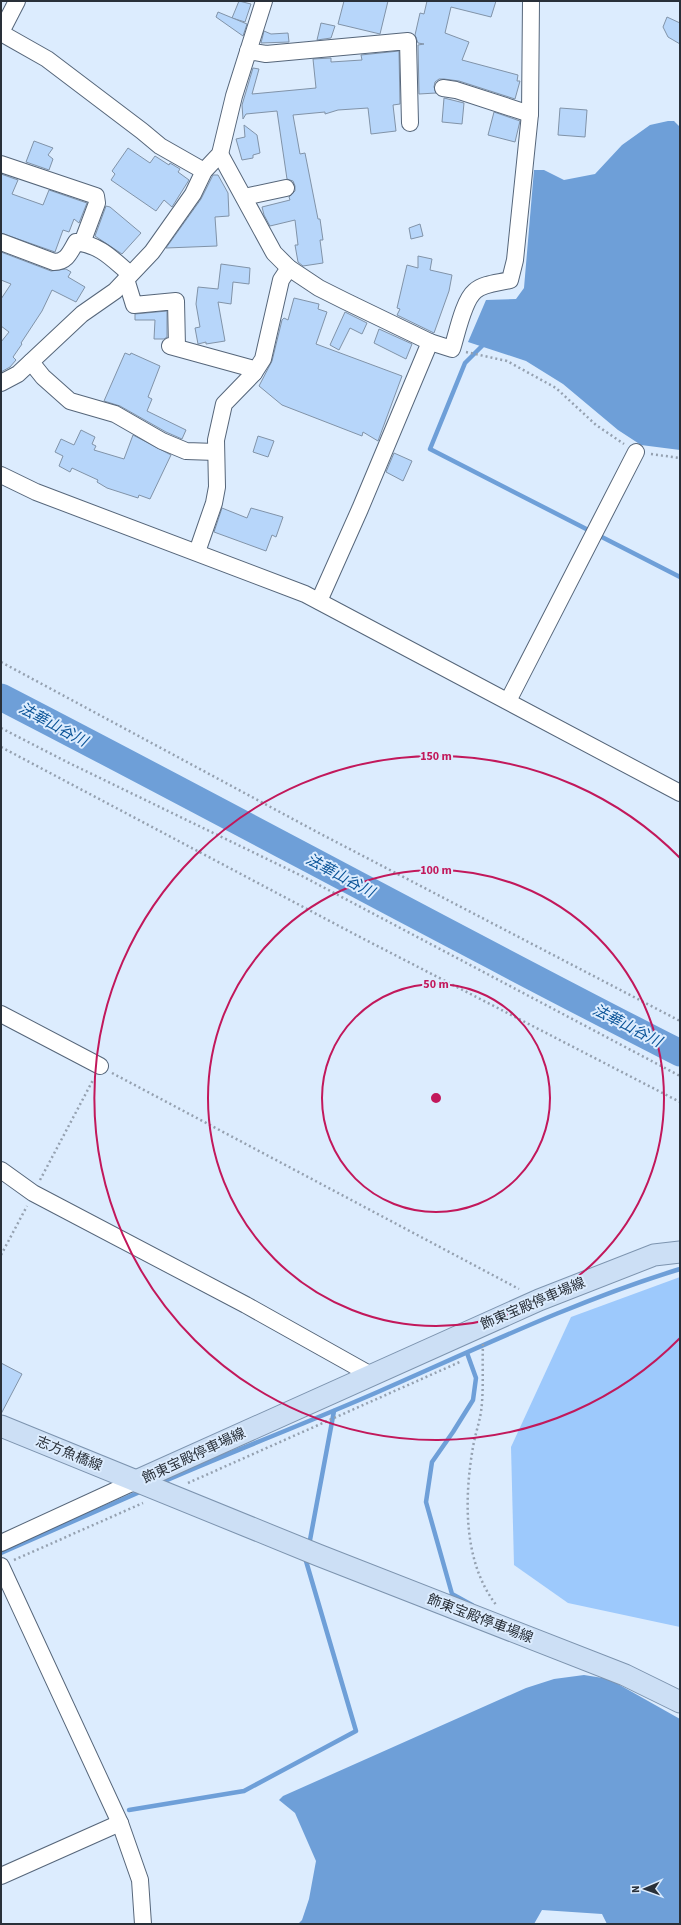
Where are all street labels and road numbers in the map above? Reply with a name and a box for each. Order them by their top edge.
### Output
street label: 飾東宝殿停車場線 [478,1273,588,1335]
street label: 飾東宝殿停車場線 [139,1423,249,1489]
street label: 志方魚橋線 [33,1432,105,1476]
street label: 飾東宝殿停車場線 [424,1590,536,1648]

